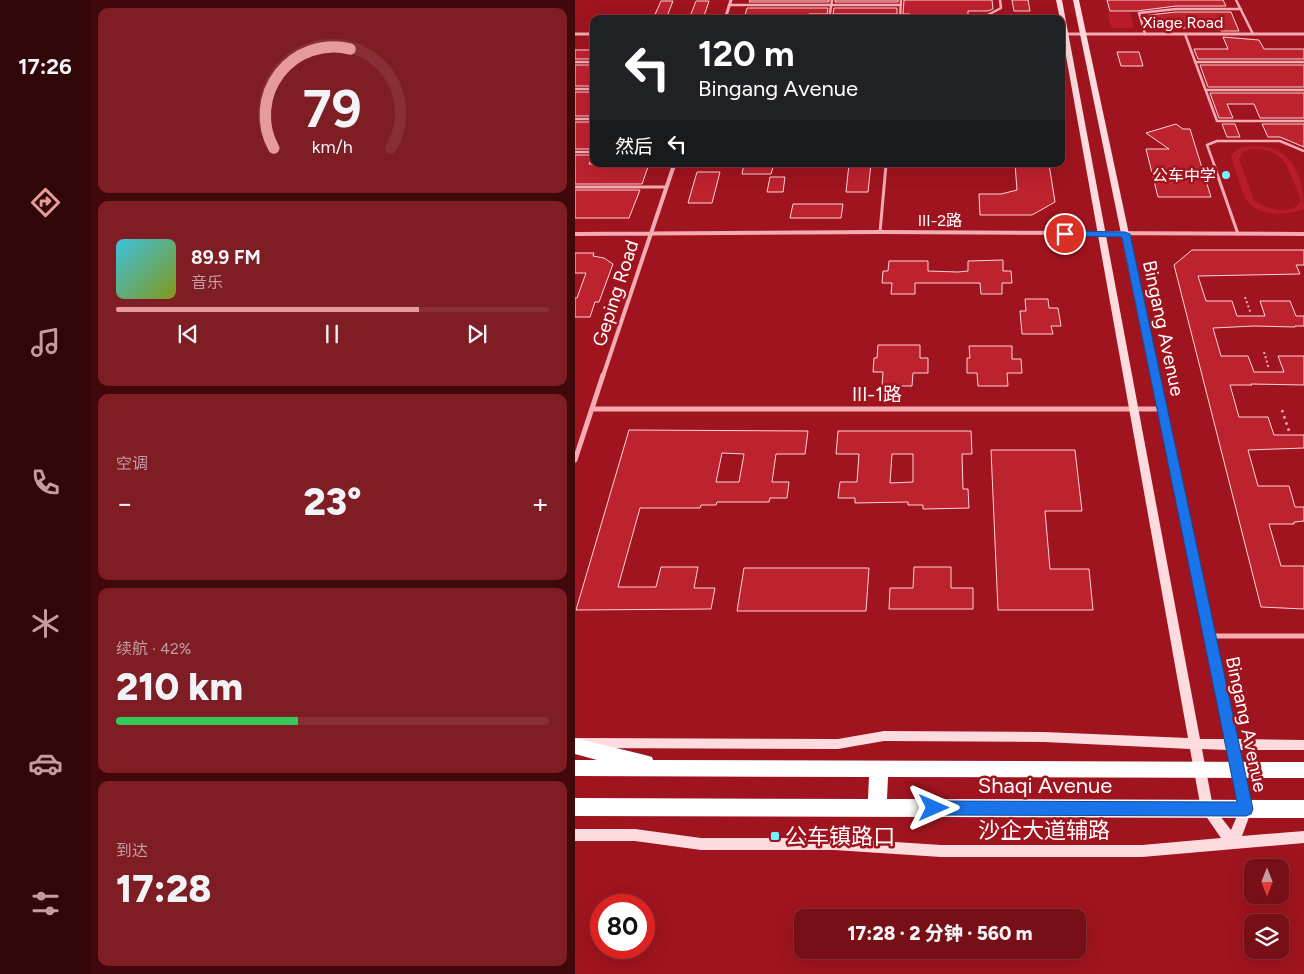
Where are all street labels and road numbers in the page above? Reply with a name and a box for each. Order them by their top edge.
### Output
street label: Xiage Road [1143,13,1223,32]
street label: III-2路 [918,211,962,230]
street label: Geping Road [587,237,644,349]
street label: Bingang Avenue [1138,258,1189,398]
street label: III-1路 [852,383,902,406]
street label: Bingang Avenue [1221,654,1272,794]
street label: Shaqi Avenue [978,772,1112,799]
street label: 沙企大道辅路 [978,817,1110,844]

